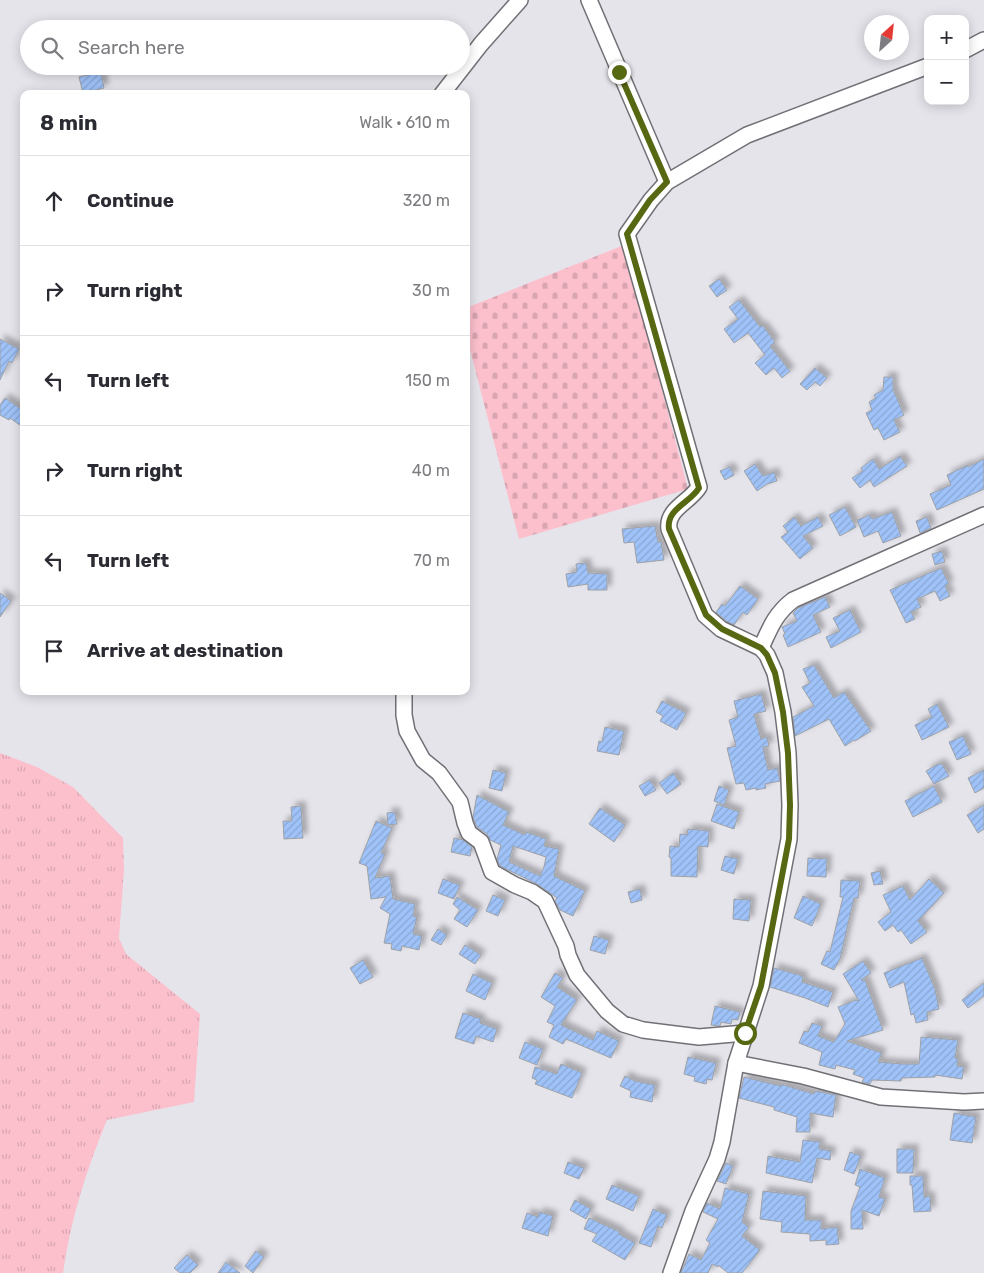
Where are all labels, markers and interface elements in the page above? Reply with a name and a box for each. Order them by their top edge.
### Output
north arrow [864,15,909,60]
map controls [924,15,969,105]
button: + [924,15,969,60]
search box [20,20,470,75]
icon: search [38,34,66,62]
text: Search here [78,36,185,59]
button: − [924,60,969,105]
route end [608,61,631,84]
text: 8 min [40,110,97,135]
text: Walk · 610 m [359,113,450,132]
icon: ahead [40,187,68,215]
text: Continue [87,189,174,212]
text: 320 m [403,191,450,210]
icon: right [40,277,68,305]
text: Turn right [87,279,182,302]
text: 30 m [412,281,450,300]
icon: left [40,367,68,395]
text: Turn left [87,369,169,392]
text: 150 m [405,371,450,390]
icon: right [40,457,68,485]
text: Turn right [87,459,182,482]
text: 40 m [412,461,450,480]
icon: left [40,547,68,575]
text: Turn left [87,549,169,572]
text: 70 m [413,551,450,570]
icon: arrive [40,637,68,665]
text: Arrive at destination [87,639,283,662]
route start [734,1022,757,1045]

